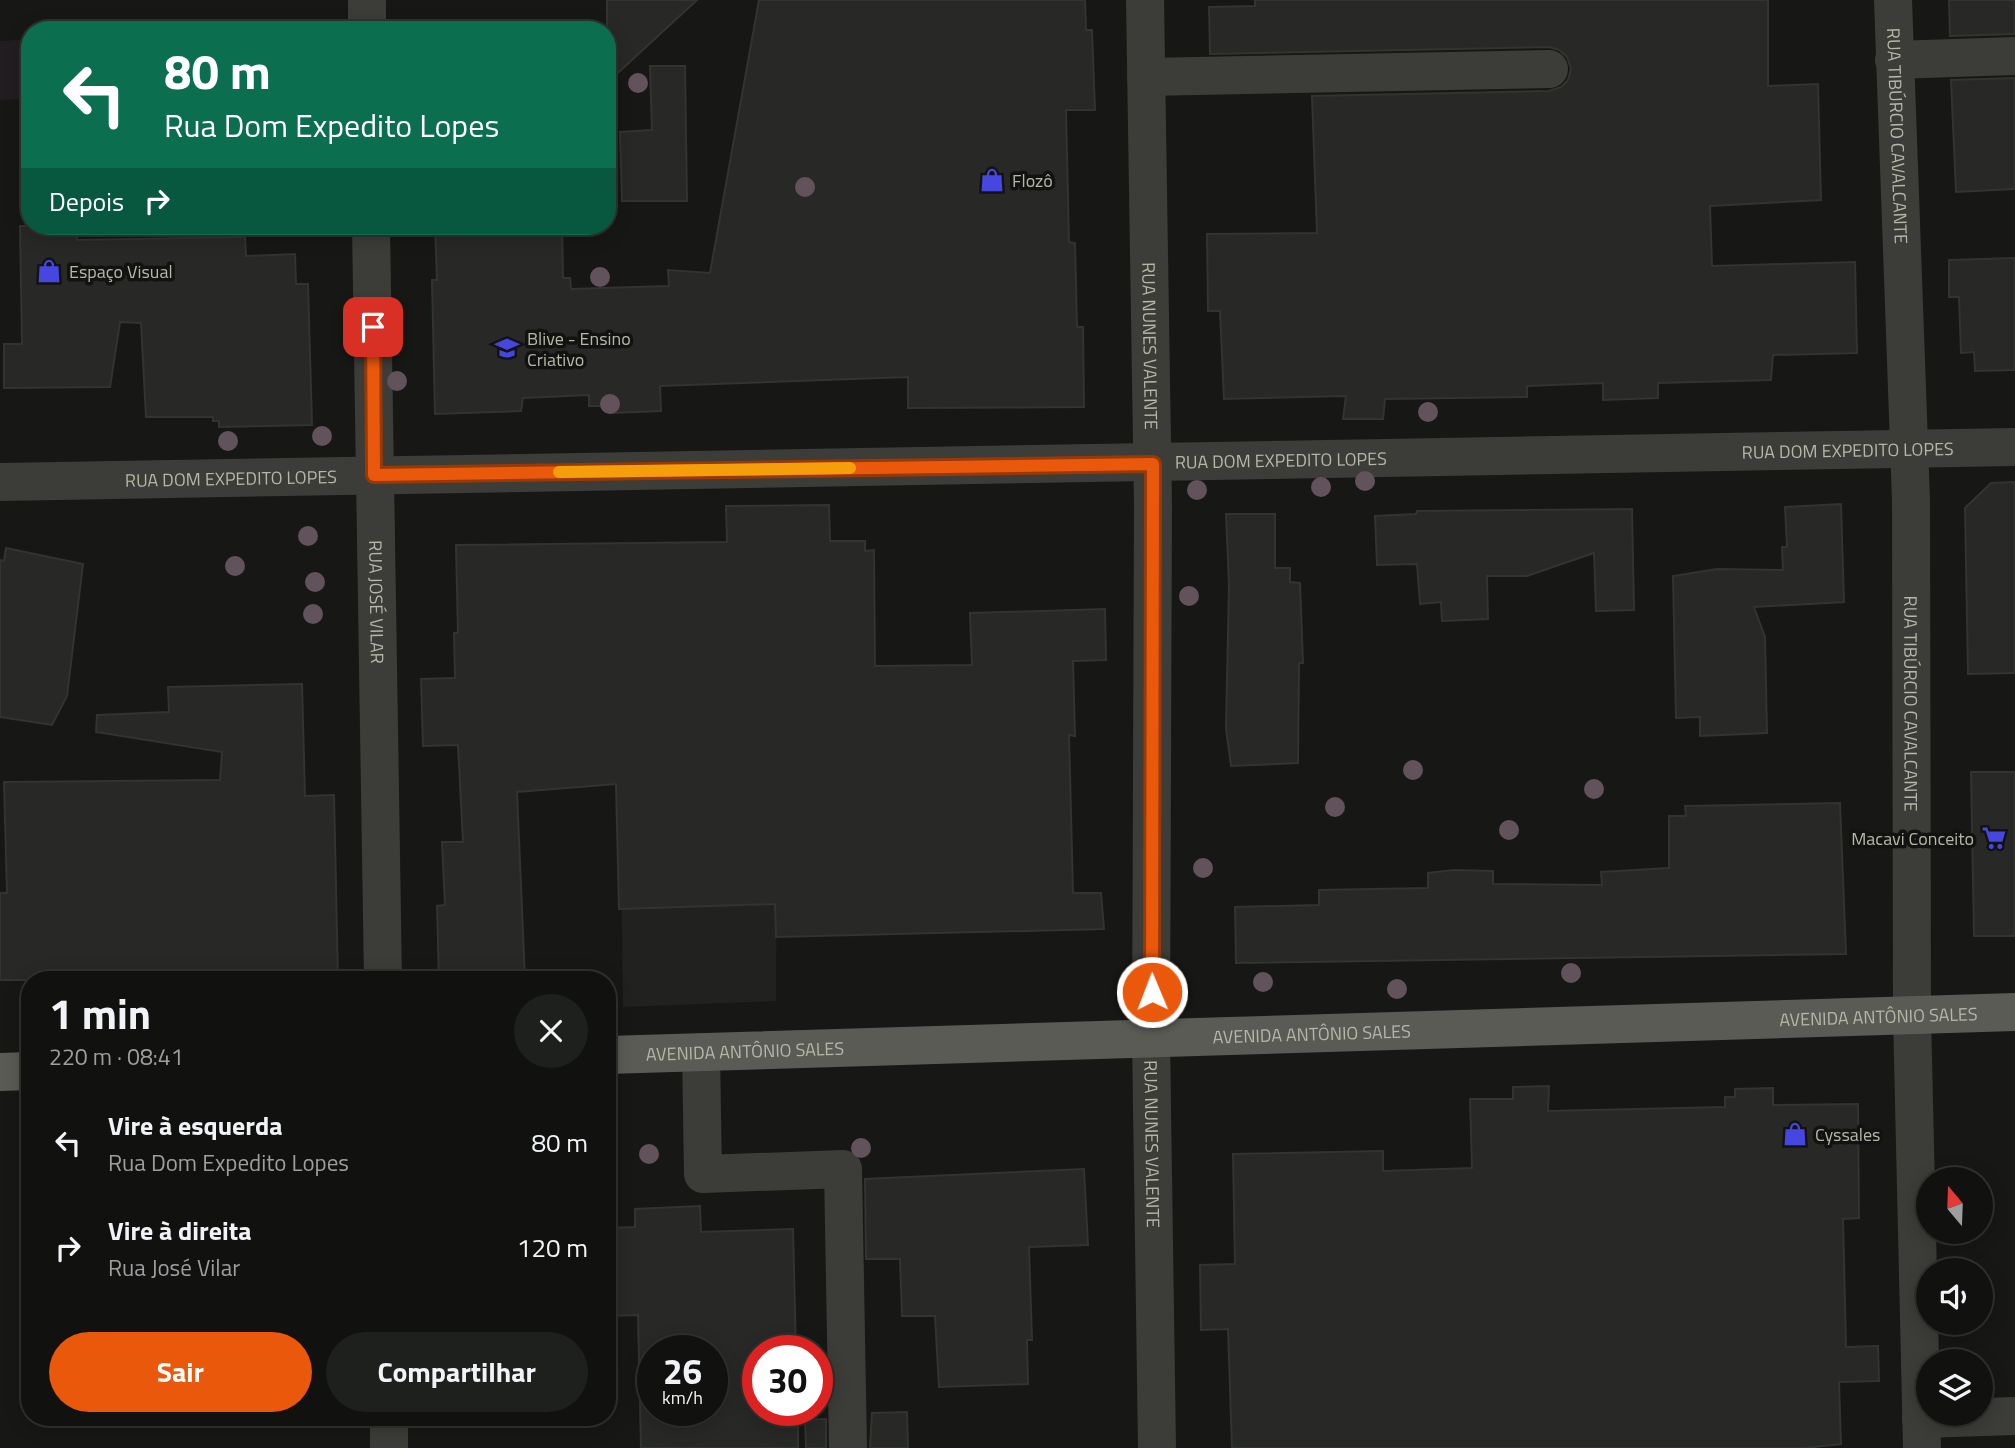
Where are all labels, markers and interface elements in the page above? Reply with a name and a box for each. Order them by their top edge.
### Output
street label: RUA TIBÚRCIO CAVALCANTE [1881,27,1915,244]
text: 80 m [164,33,271,108]
icon: left [49,49,140,140]
text: Rua Dom Expedito Lopes [164,101,499,149]
shop icon: Flozô [978,166,1006,194]
place label: Flozô [1012,167,1053,194]
text: Depois [49,182,124,221]
icon: right [138,182,176,220]
shop icon: Espaço Visual [35,257,63,285]
place label: Espaço Visual [69,258,173,285]
street label: RUA NUNES VALENTE [1136,262,1165,430]
pin [343,297,403,357]
icon: arrive [354,308,392,346]
place label: Blive - Ensino Criativo [527,325,631,373]
school or university icon: Blive - Ensino Criativo [493,334,521,362]
street label: RUA DOM EXPEDITO LOPES [1741,435,1954,465]
street label: RUA DOM EXPEDITO LOPES [1175,444,1387,475]
street label: RUA DOM EXPEDITO LOPES [125,463,337,493]
street label: RUA JOSÉ VILAR [363,540,391,664]
street label: RUA TIBÚRCIO CAVALCANTE [1898,596,1925,812]
supermarket icon: Macavi Conceito [1980,824,2008,852]
place label: Macavi Conceito [1851,825,1974,852]
position arrow [1115,955,1189,1029]
text: 1 min [49,981,151,1045]
button: close [514,994,588,1068]
street label: AVENIDA ANTÔNIO SALES [1779,1000,1978,1033]
street label: AVENIDA ANTÔNIO SALES [1212,1017,1411,1050]
street label: AVENIDA ANTÔNIO SALES [645,1034,844,1067]
text: 220 m · 08:41 [49,1039,184,1074]
street label: RUA NUNES VALENTE [1138,1060,1167,1228]
text: Vire à esquerda [108,1106,283,1145]
shop icon: Cyssales [1781,1120,1809,1148]
place label: Cyssales [1815,1121,1880,1148]
text: 80 m [531,1123,588,1162]
icon: left [49,1124,87,1162]
text: Rua Dom Expedito Lopes [108,1145,349,1180]
north arrow [1916,1167,1993,1244]
map controls [1916,1167,1993,1426]
text: Vire à direita [108,1211,251,1250]
text: 120 m [517,1228,588,1267]
icon: right [49,1229,87,1267]
text: Rua José Vilar [108,1250,240,1285]
button: sound [1916,1258,1993,1335]
button: Sair [49,1332,312,1412]
button: Compartilhar [326,1332,588,1412]
speed limit sign: 30 [742,1335,833,1426]
text: 26 [663,1344,702,1398]
button: layers [1916,1349,1993,1426]
text: km/h [662,1384,703,1411]

